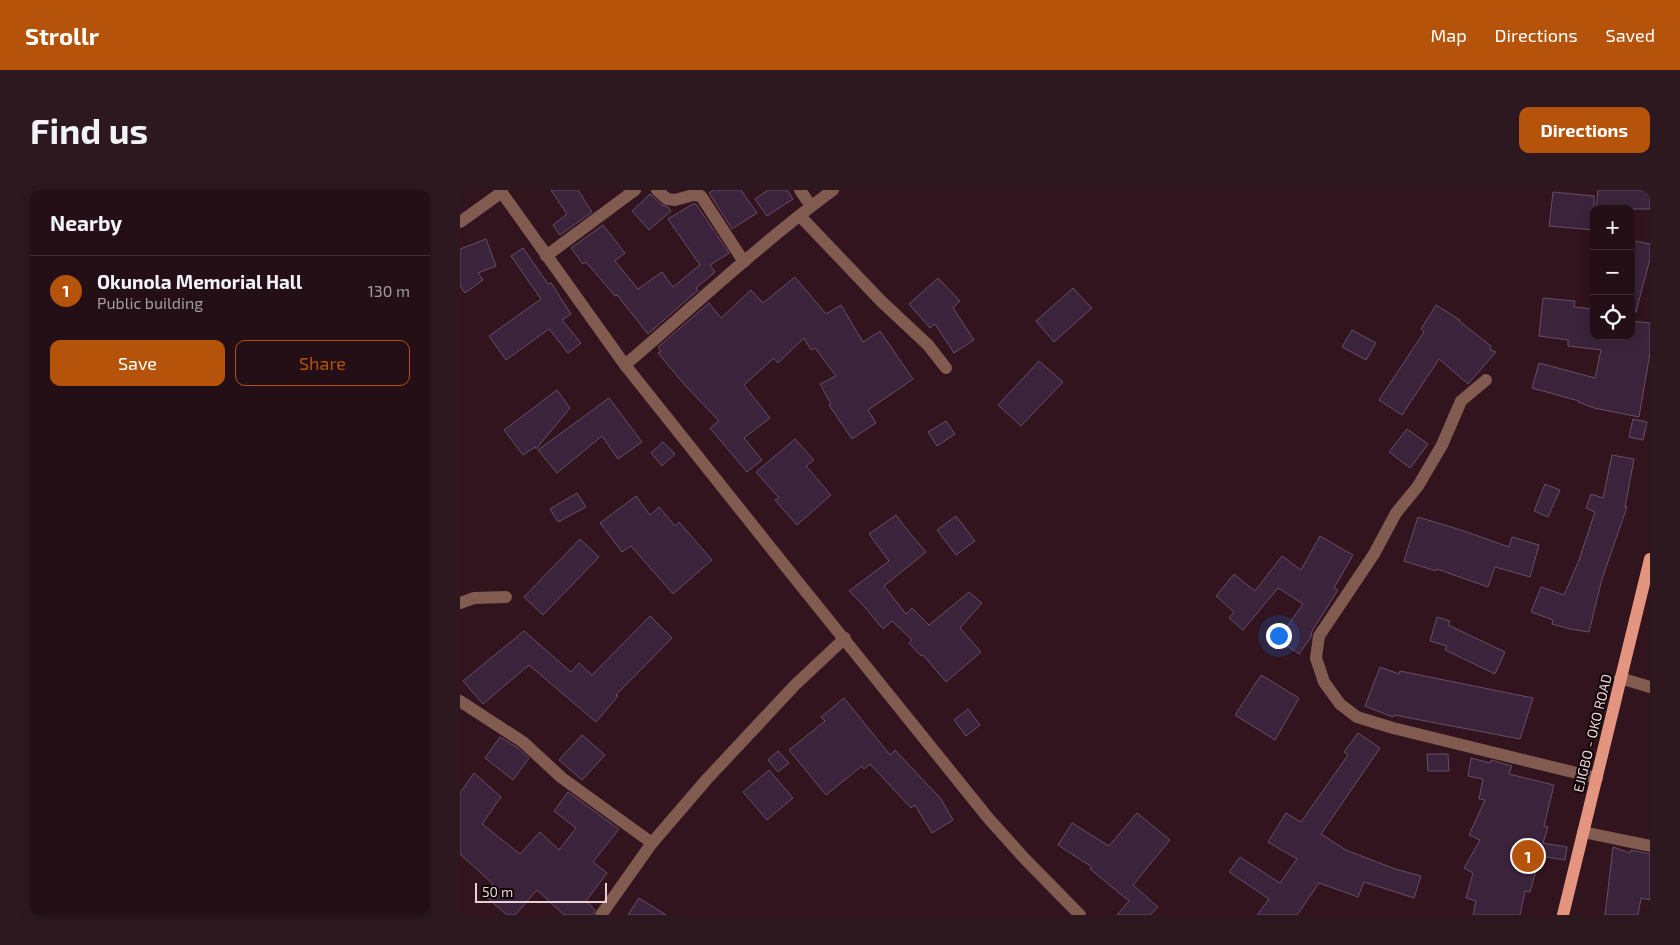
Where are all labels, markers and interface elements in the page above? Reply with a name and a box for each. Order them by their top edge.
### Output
text: Strollr [25,21,99,50]
text: Map [1430,24,1467,46]
text: Directions [1495,24,1578,46]
text: Saved [1606,24,1655,46]
button: Directions [1519,107,1650,153]
text: Find us [30,109,148,151]
map controls [1590,205,1635,340]
button: + [1590,205,1635,250]
text: Nearby [50,210,122,235]
button: − [1590,250,1635,295]
text: Okunola Memorial Hall [97,270,302,293]
text: 1 [63,281,69,300]
text: 130 m [368,281,410,300]
text: Public building [97,293,203,312]
button: locate [1590,295,1635,340]
button: Save [50,340,225,386]
button: Share [235,340,410,386]
your location [1266,623,1292,649]
street label: EJIGBO - OKO ROAD [1569,672,1615,794]
pin: 1 [1512,837,1544,875]
scale bar [475,880,608,903]
text: 50 m [482,883,513,900]

